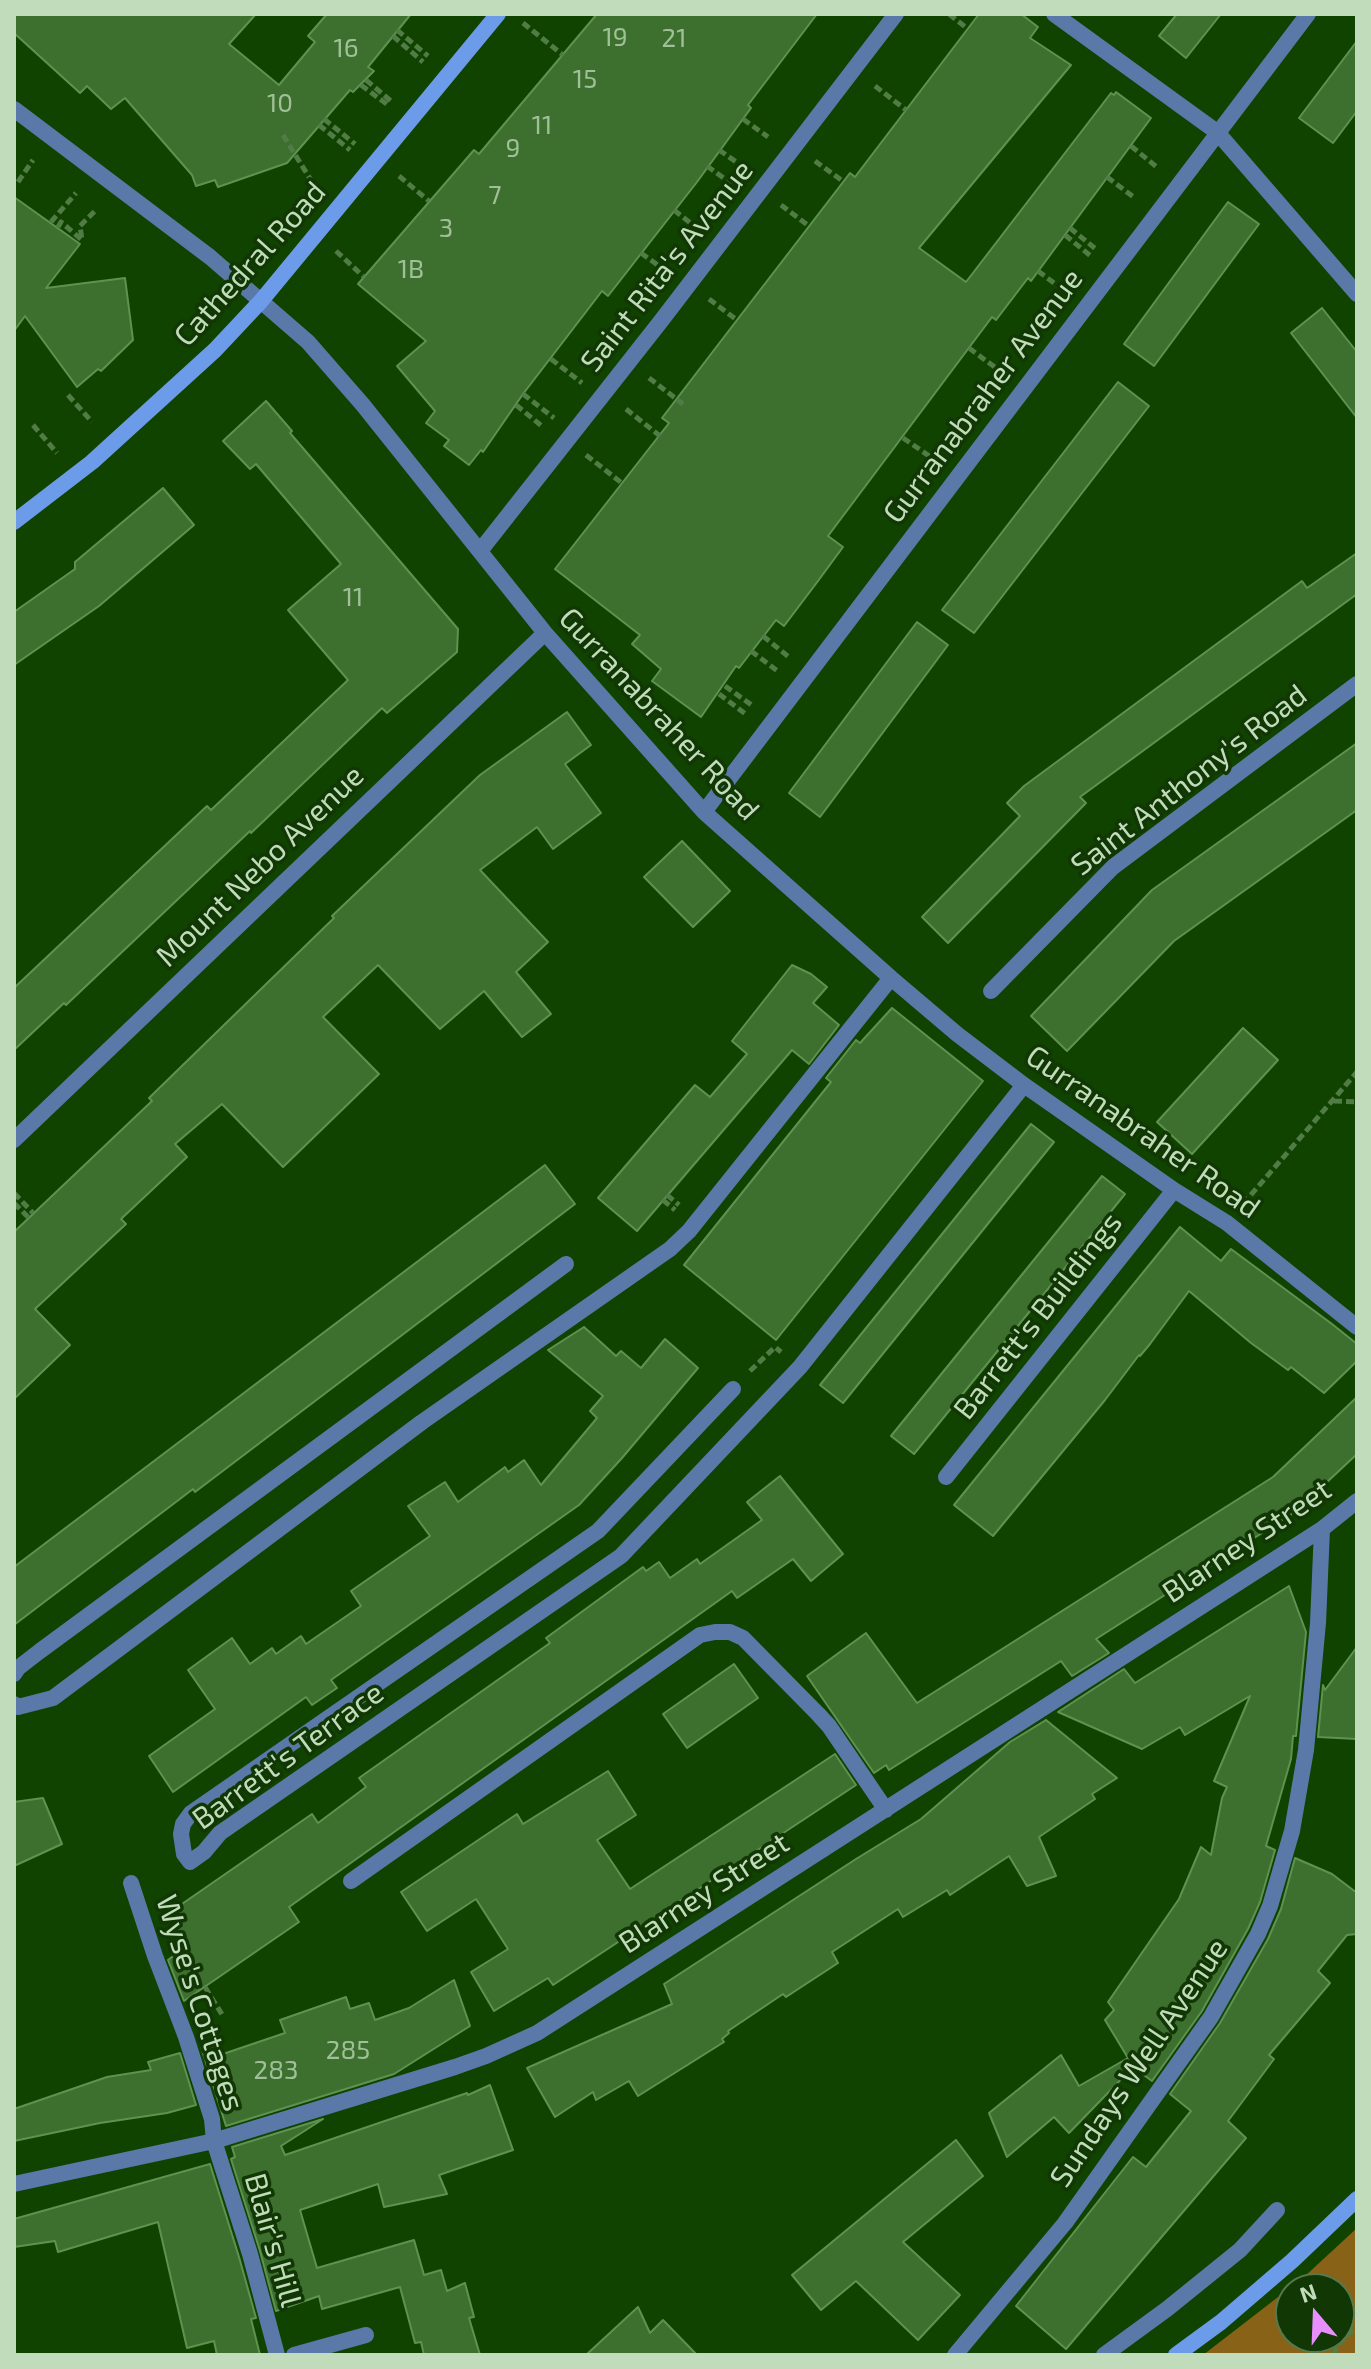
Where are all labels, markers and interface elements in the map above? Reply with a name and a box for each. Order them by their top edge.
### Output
house number: 19 [602,21,628,53]
house number: 21 [662,22,686,54]
house number: 16 [333,32,359,64]
house number: 15 [573,63,597,95]
house number: 10 [267,87,293,119]
house number: 11 [532,109,552,141]
house number: 9 [506,132,520,164]
street label: Saint Rita's Avenue [573,153,761,379]
street label: Cathedral Road [167,174,333,354]
house number: 7 [488,179,502,211]
house number: 3 [439,212,453,244]
house number: 1B [398,253,424,285]
street label: Gurranabraher Avenue [876,262,1090,530]
house number: 11 [343,581,363,613]
street label: Gurranabraher Road [551,600,767,828]
street label: Saint Anthony's Road [1064,677,1314,883]
street label: Mount Nebo Avenue [149,758,371,974]
street label: Gurranabraher Road [1019,1038,1267,1226]
street label: Barrett's Buildings [946,1206,1130,1426]
street label: Blarney Street [1156,1471,1338,1611]
street label: Barrett's Terrace [186,1675,390,1837]
street label: Blarney Street [612,1825,796,1961]
street label: Wyse's Cottages [148,1890,252,2116]
street label: Sundays Well Avenue [1042,1932,1236,2194]
house number: 285 [326,2034,370,2066]
house number: 283 [254,2054,298,2086]
street label: Blair's Hill [237,2169,309,2311]
north arrow [1275,2273,1355,2353]
text: N [1296,2277,1320,2307]

